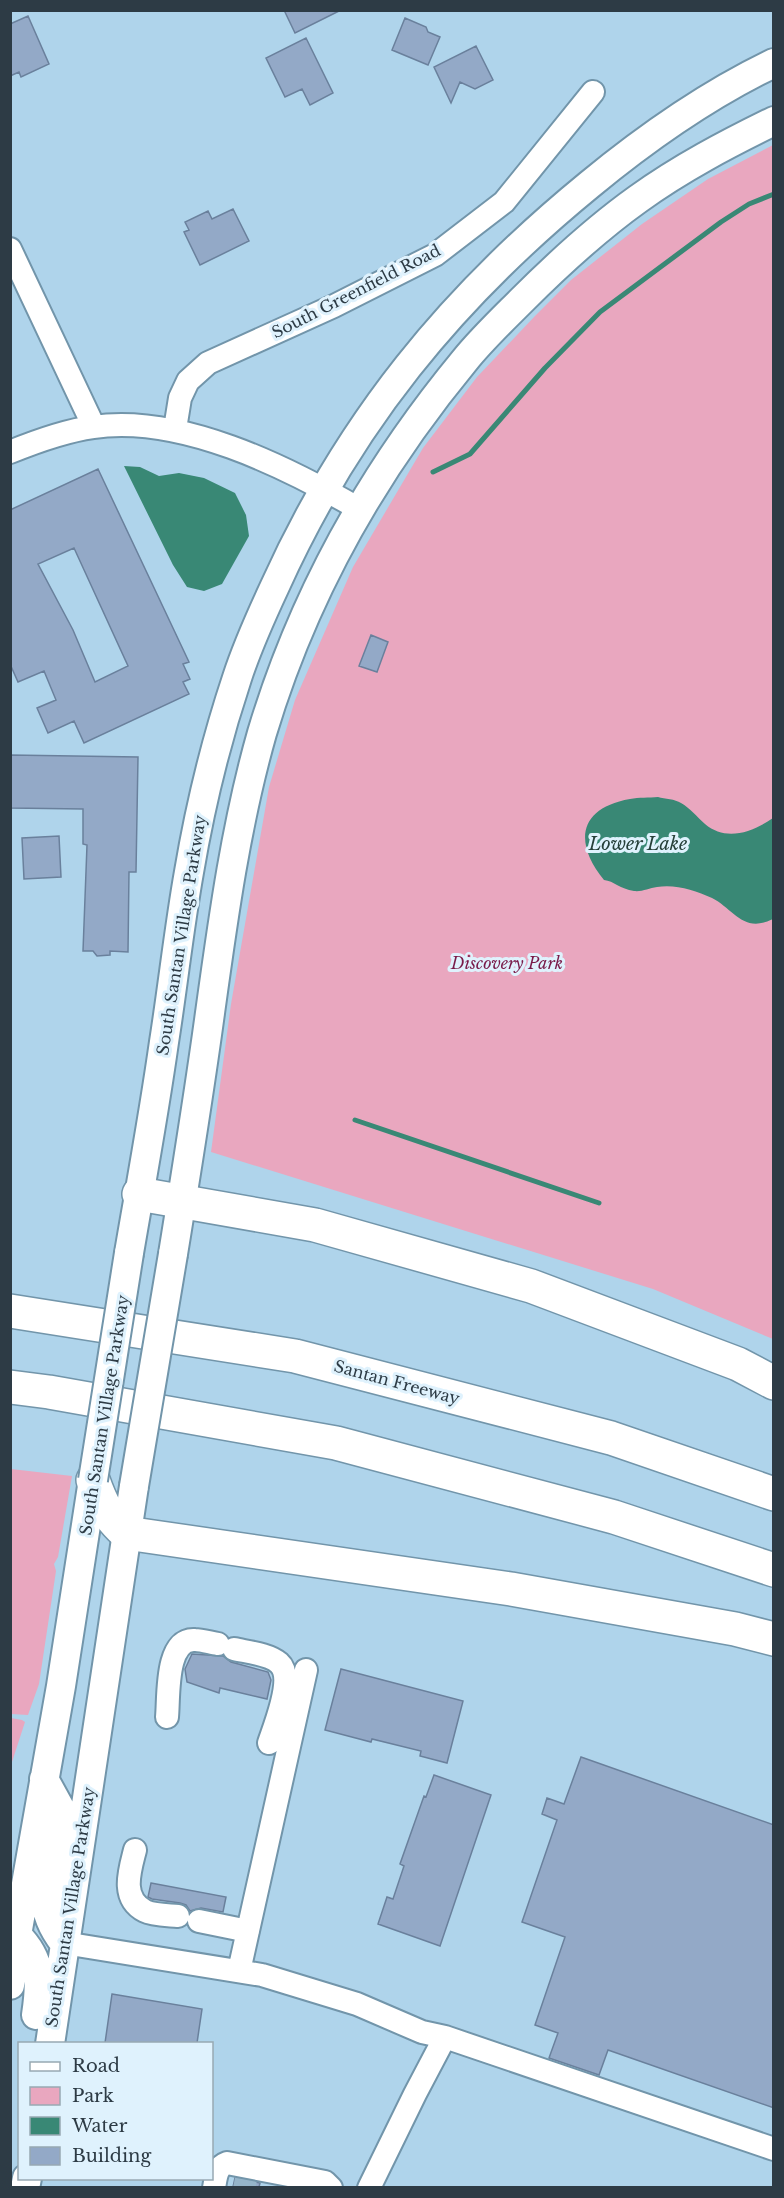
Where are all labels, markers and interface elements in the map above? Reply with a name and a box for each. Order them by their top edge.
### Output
street label: South Greenfield Road [268,240,444,342]
street label: South Santan Village Parkway [152,813,210,1057]
water label: Lower Lake [588,833,687,855]
park label: Discovery Park [450,953,563,973]
street label: South Santan Village Parkway [75,1293,133,1537]
street label: Santan Freeway [332,1356,463,1409]
street label: South Santan Village Parkway [41,1785,99,2029]
legend [18,2042,213,2180]
text: Road [72,2055,120,2077]
text: Park [72,2085,114,2107]
text: Water [71,2115,128,2137]
text: Building [72,2145,151,2167]

